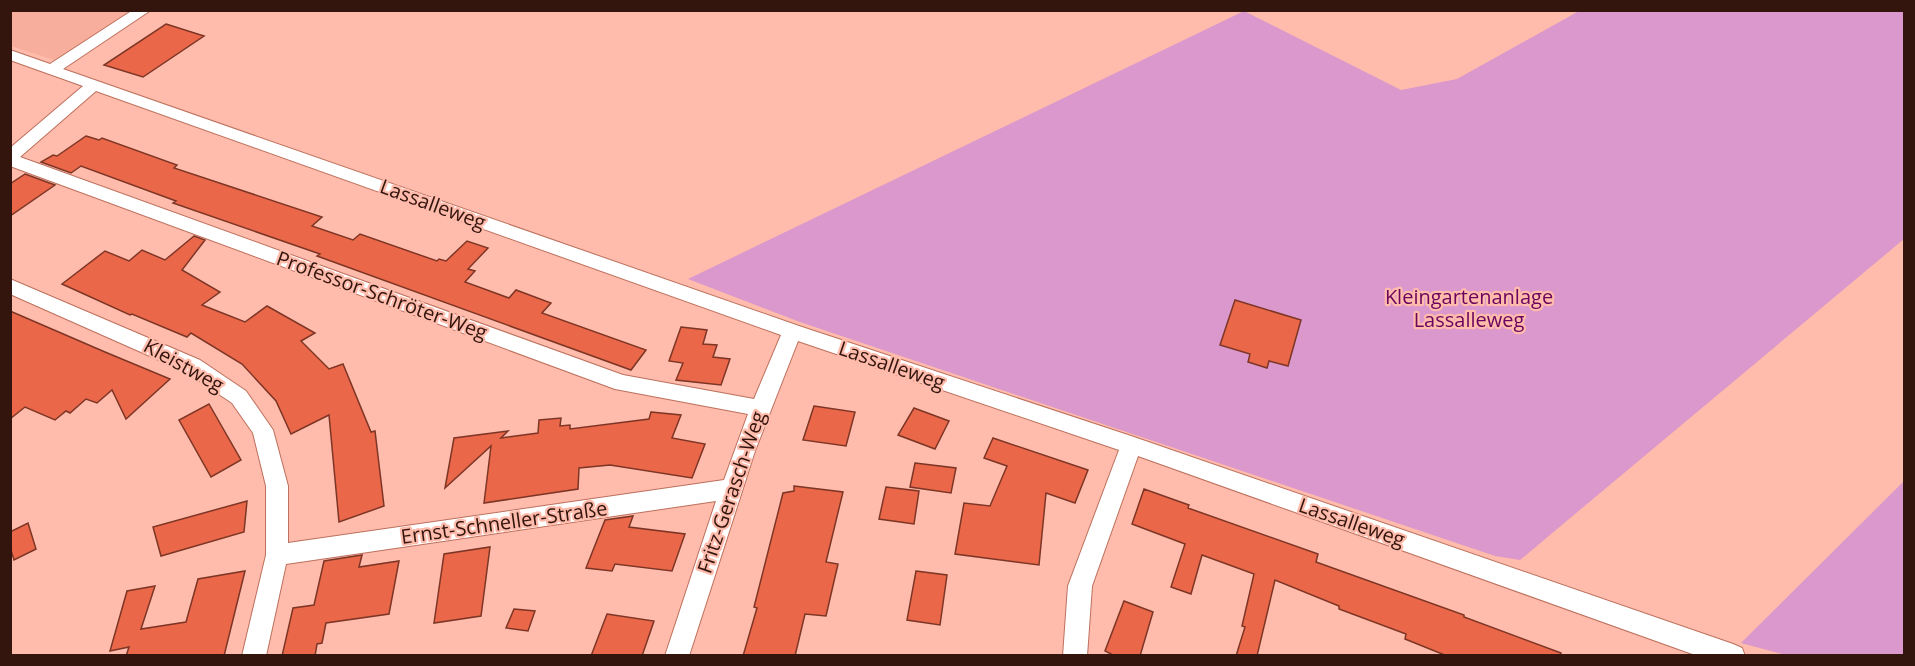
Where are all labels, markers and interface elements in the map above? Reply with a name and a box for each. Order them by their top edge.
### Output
street label: Lassalleweg [376,172,490,236]
street label: Professor-Schröter-Weg [273,244,491,346]
park label: Kleingartenanlage Lassalleweg [1385,283,1553,333]
street label: Kleistweg [139,332,229,398]
street label: Lassalleweg [835,334,949,396]
street label: Fritz-Gerasch-Weg [691,407,771,577]
street label: Lassalleweg [1295,491,1409,553]
street label: Ernst-Schneller-Straße [399,494,609,550]

